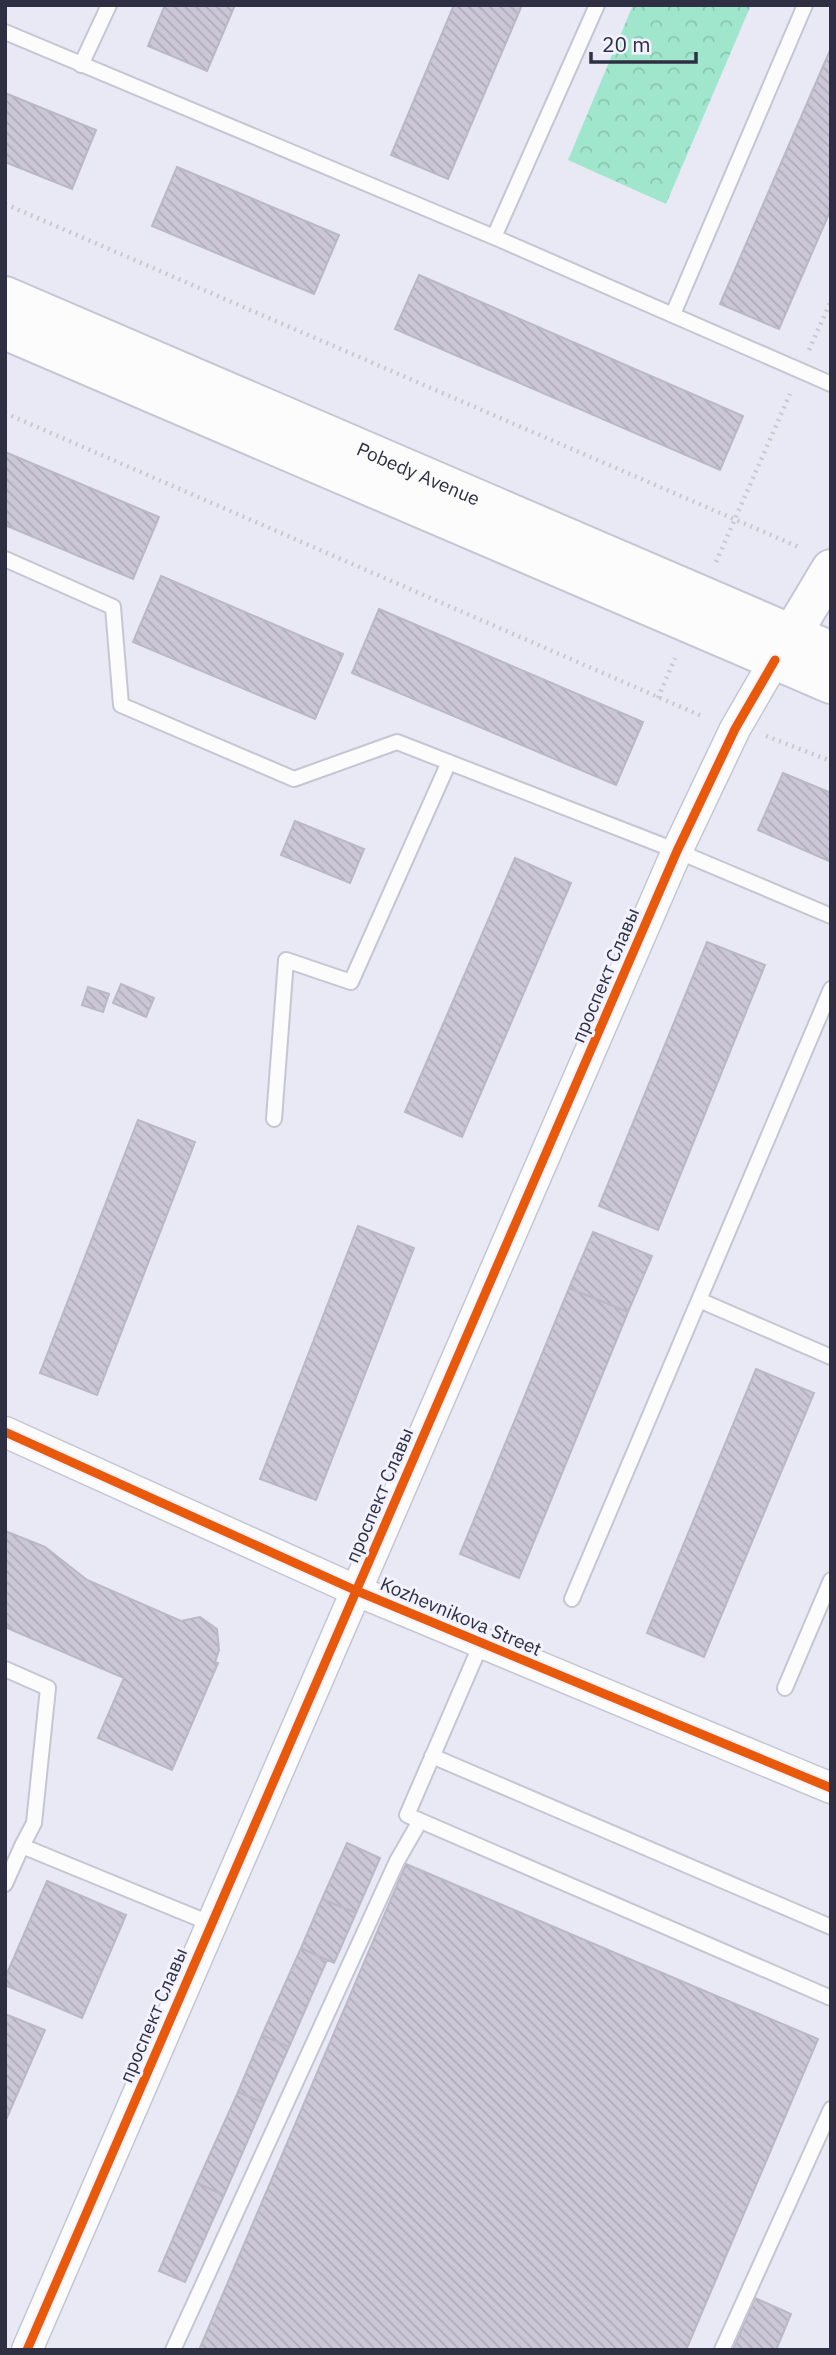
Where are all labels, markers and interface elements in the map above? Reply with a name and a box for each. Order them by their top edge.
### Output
scale bar [591,21,696,65]
text: 20 m [602,30,651,58]
street label: Pobedy Avenue [353,437,484,511]
street label: проспект Славы [566,904,644,1046]
street label: проспект Славы [340,1424,418,1566]
street label: Kozhevnikova Street [377,1571,545,1661]
street label: проспект Славы [114,1944,192,2086]

